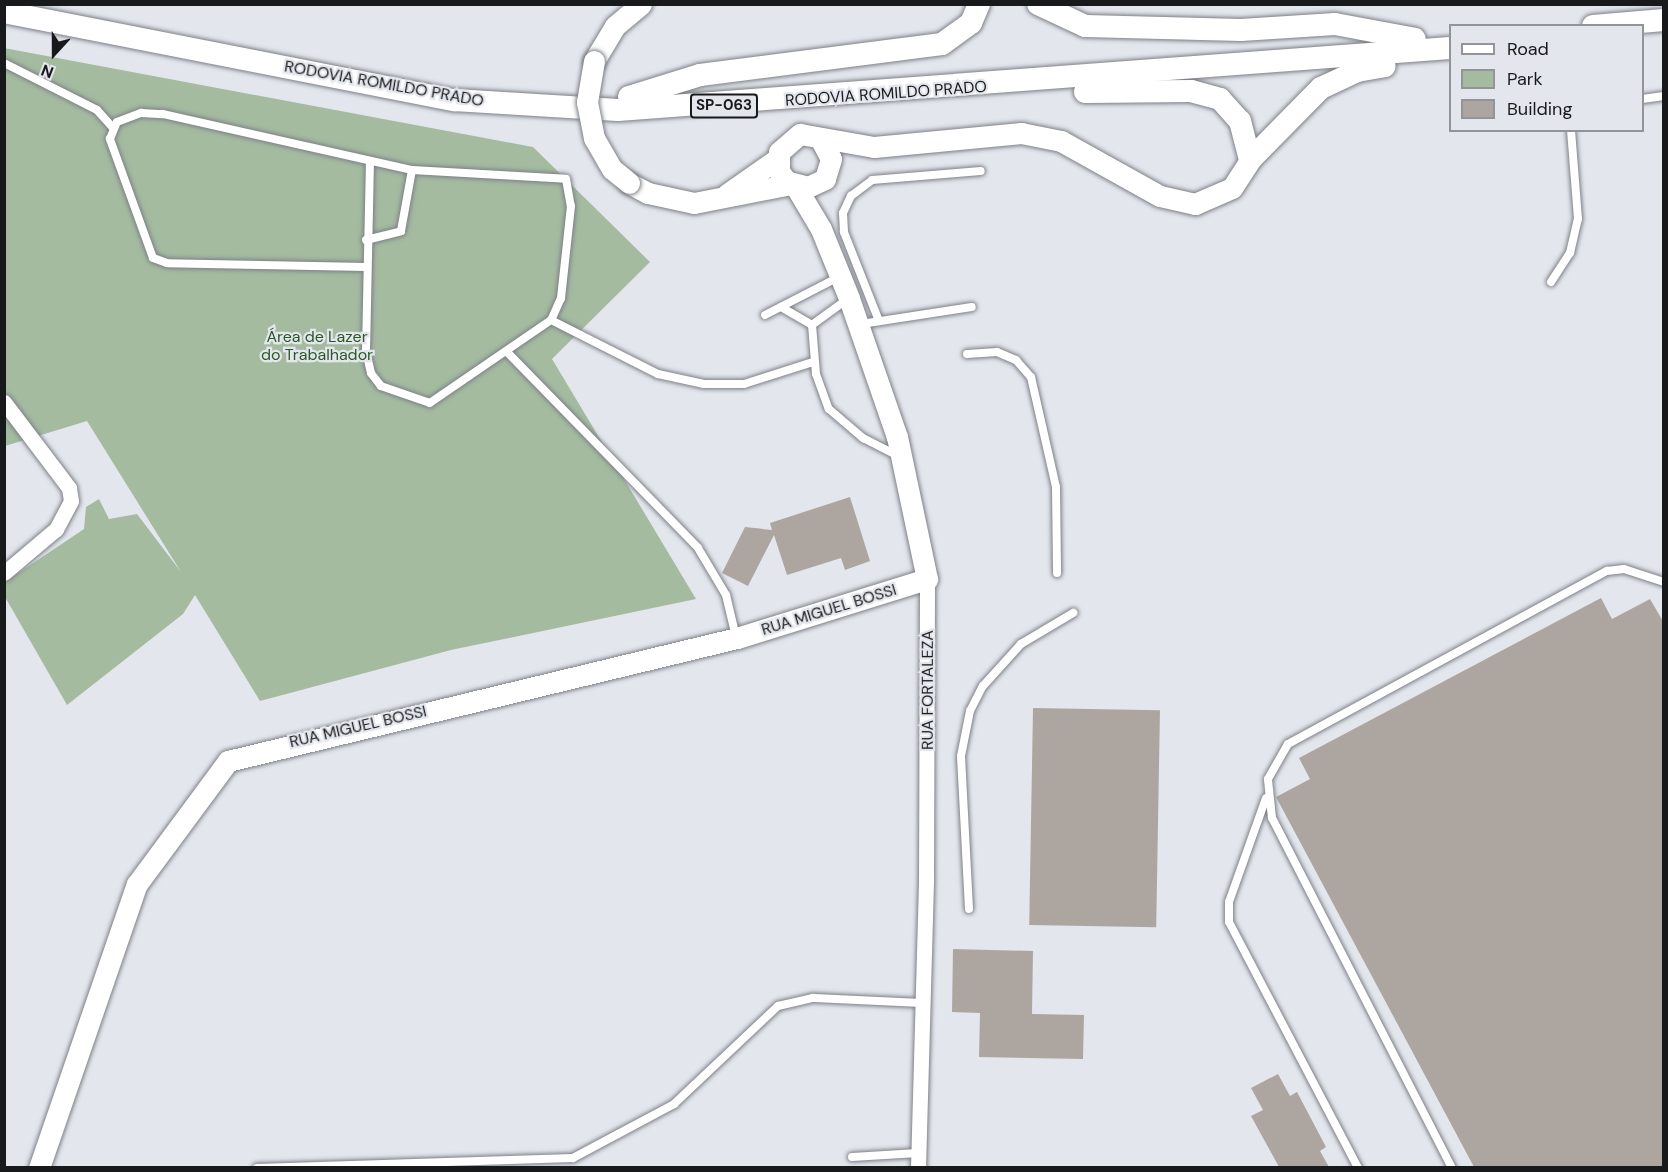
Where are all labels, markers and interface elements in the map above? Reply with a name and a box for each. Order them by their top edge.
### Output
north arrow [24,24,84,84]
legend [1449,24,1644,132]
text: Road [1507,37,1549,61]
street label: RODOVIA ROMILDO PRADO [283,57,485,111]
text: N [38,59,57,83]
text: Park [1507,67,1543,91]
street label: RODOVIA ROMILDO PRADO [785,77,987,111]
road number: SP-063 [690,94,758,118]
text: Building [1507,97,1572,121]
park label: Área de Lazer do Trabalhador [261,327,373,365]
street label: RUA MIGUEL BOSSI [759,580,899,640]
street label: RUA FORTALEZA [918,630,938,750]
street label: RUA MIGUEL BOSSI [288,702,428,752]

